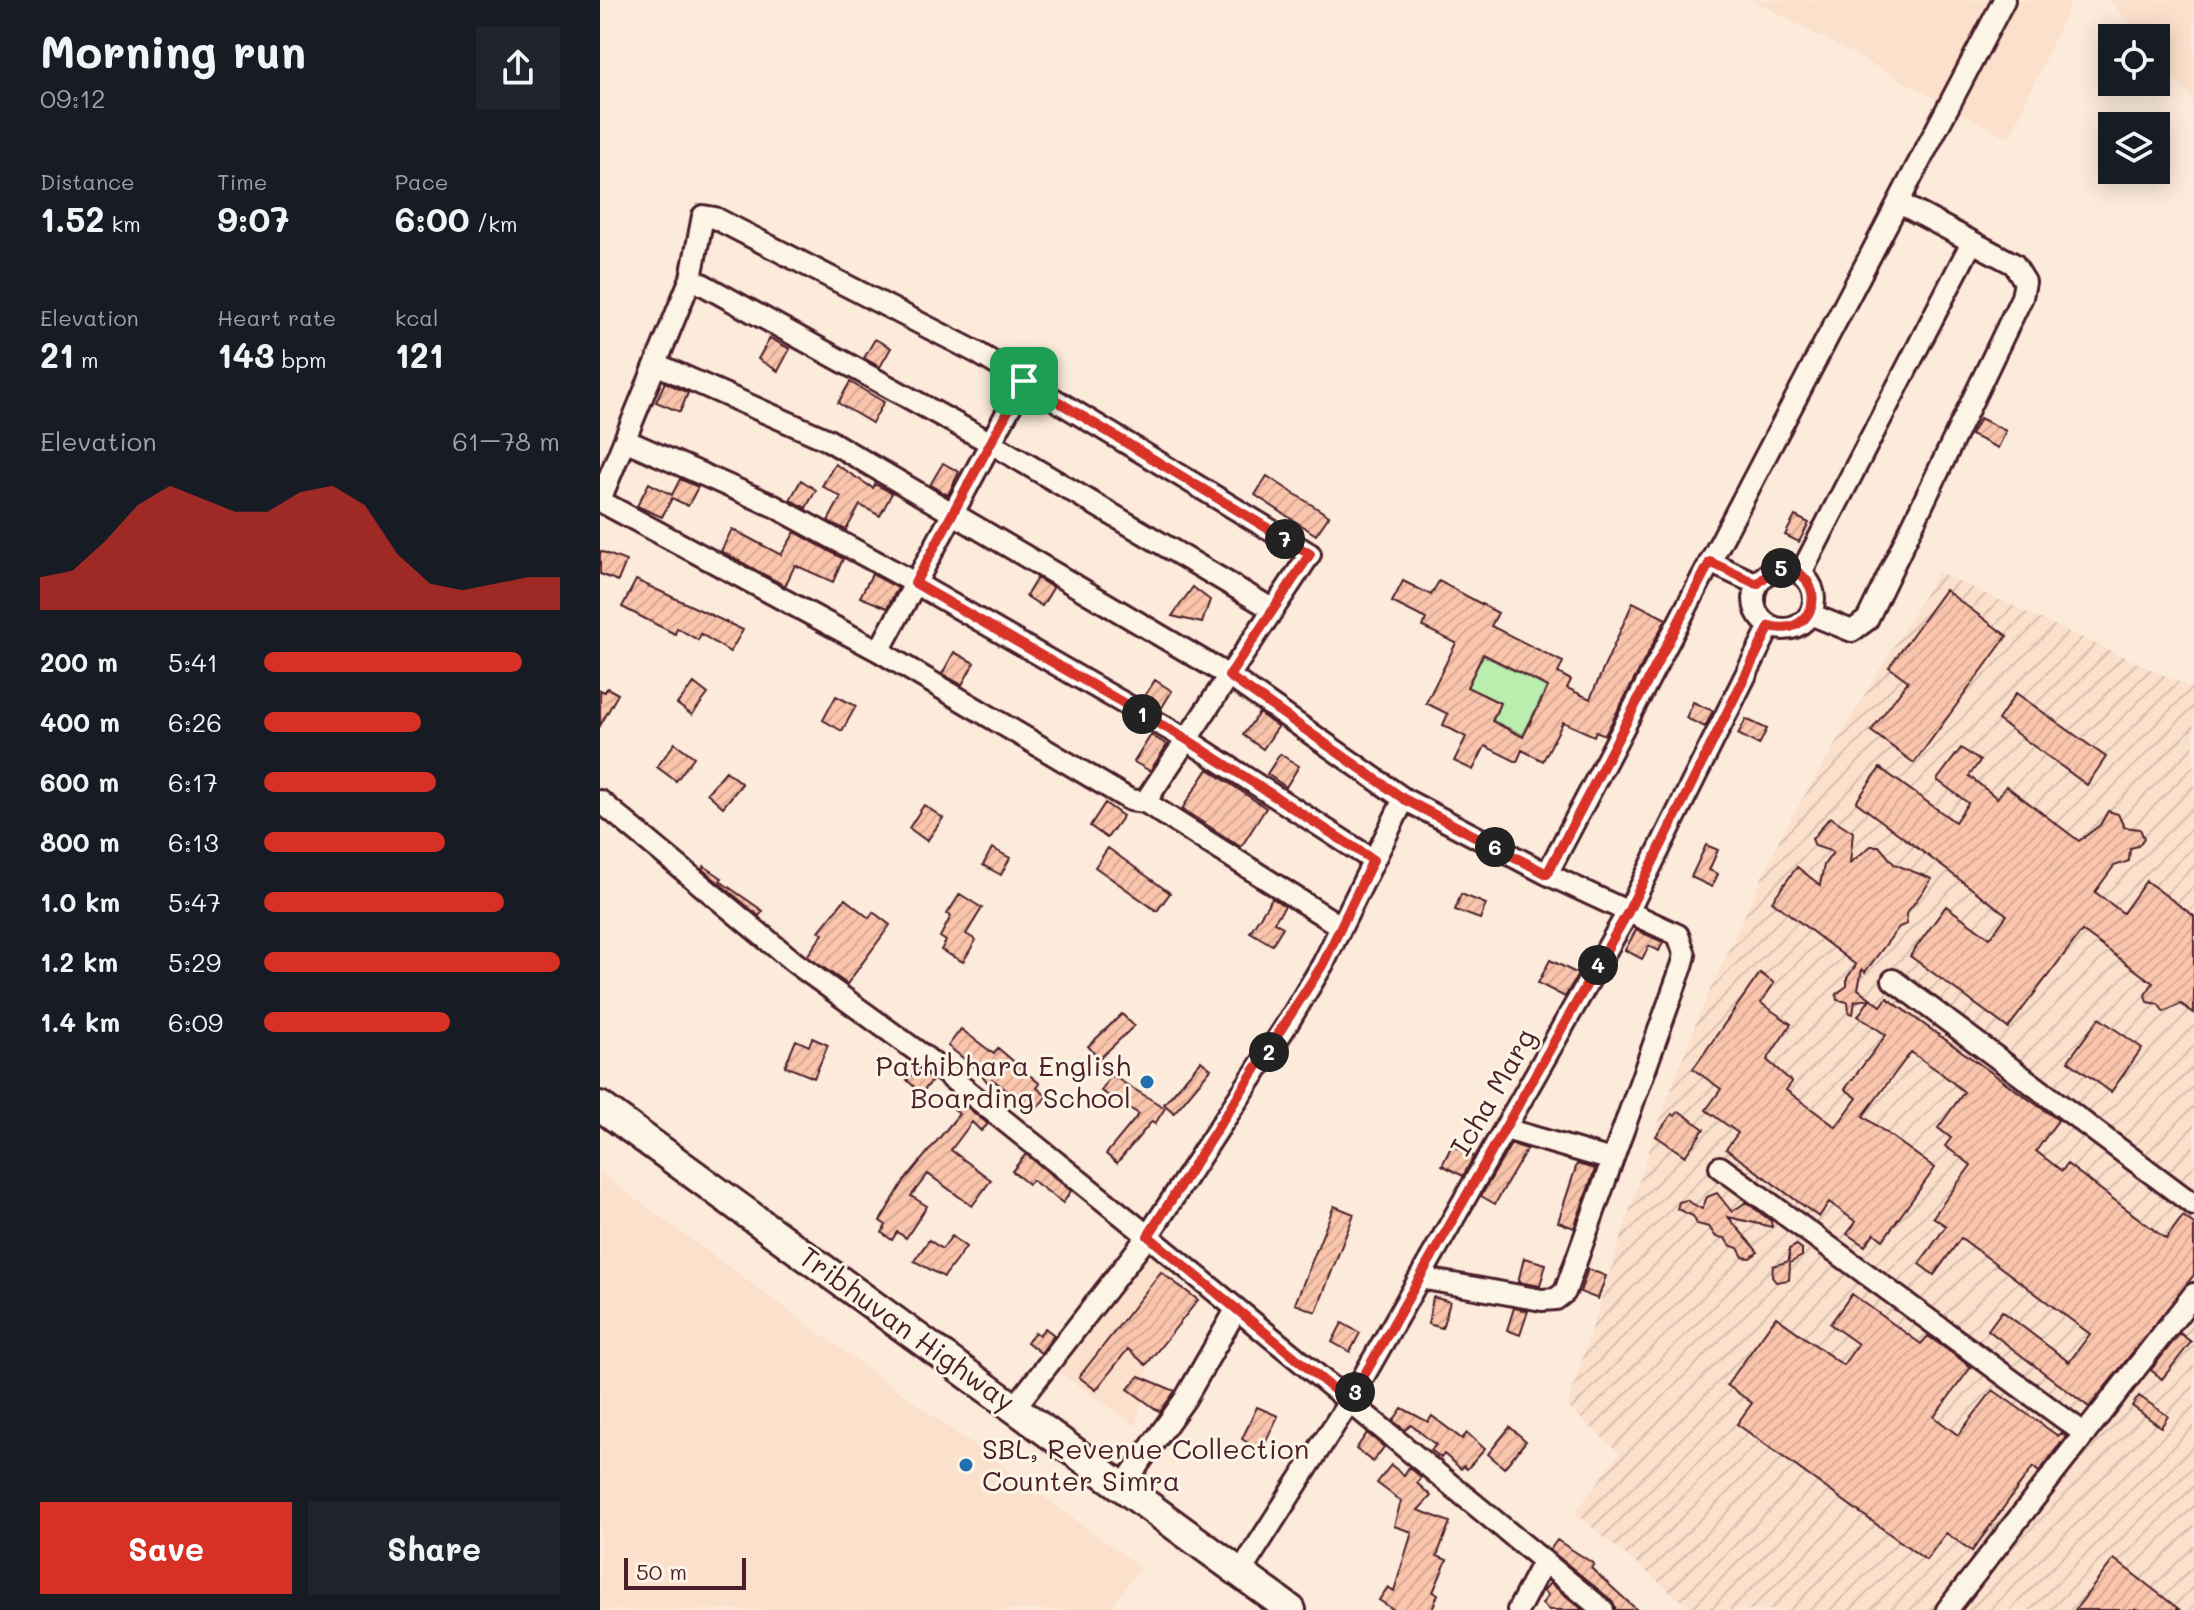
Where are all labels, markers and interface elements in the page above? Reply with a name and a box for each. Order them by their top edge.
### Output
text: Morning run [40,22,306,79]
map controls [2098,24,2170,184]
button: locate [2098,24,2170,96]
button: share [476,26,560,110]
text: 09:12 [40,81,106,115]
button: layers [2098,112,2170,184]
text: Distance [40,167,135,196]
text: Time [217,167,267,196]
text: Pace [395,167,448,196]
text: 1.52 [40,196,104,241]
text: 9:07 [217,196,289,241]
text: 6:00 [395,196,470,241]
text: km [104,209,141,238]
text: /km [470,209,518,238]
text: Elevation [40,303,139,332]
text: Heart rate [217,303,336,332]
text: kcal [395,303,439,332]
text: 21 [40,332,74,377]
text: 143 [217,332,274,377]
text: 121 [395,332,444,377]
text: m [74,345,99,374]
text: bpm [274,345,327,374]
pin [990,347,1058,415]
icon: arrive [1002,359,1046,403]
text: Elevation [40,424,157,458]
text: 61–78 m [452,424,560,458]
pin: 7 [1265,519,1305,559]
text: 7 [1279,524,1291,553]
pin: 5 [1761,548,1801,588]
text: 5 [1775,553,1787,582]
text: 200 m [40,645,118,679]
text: 5:41 [168,645,218,679]
pin: 1 [1122,694,1162,734]
text: 1 [1137,699,1147,728]
text: 400 m [40,705,120,739]
text: 6:26 [168,705,222,739]
text: 600 m [40,765,119,799]
text: 6:17 [168,765,218,799]
text: 800 m [40,825,120,859]
text: 6:13 [168,825,219,859]
pin: 6 [1475,827,1515,867]
text: 6 [1488,832,1502,861]
text: 1.0 km [40,885,120,919]
text: 5:47 [168,885,221,919]
text: 1.2 km [40,945,118,979]
text: 5:29 [168,945,221,979]
pin: 4 [1578,945,1618,985]
text: 4 [1591,950,1605,979]
text: 1.4 km [40,1005,120,1039]
text: 6:09 [168,1005,223,1039]
street label: Icha Marg [1441,1021,1543,1162]
pin: 2 [1249,1032,1289,1072]
text: 2 [1263,1037,1275,1066]
place label: Pathibhara English Boarding School [875,1047,1131,1115]
marker: Pathibhara English Boarding School [1138,1073,1156,1091]
street label: Tribhuvan Highway [793,1238,1023,1419]
pin: 3 [1335,1372,1375,1412]
text: 3 [1348,1377,1362,1406]
place label: SBL, Revenue Collection Counter Simra [982,1430,1309,1498]
marker: SBL, Revenue Collection Counter Simra [957,1456,975,1474]
button: Save [40,1502,292,1594]
button: Share [308,1502,560,1594]
scale bar [624,1554,746,1590]
text: 50 m [636,1557,687,1586]

